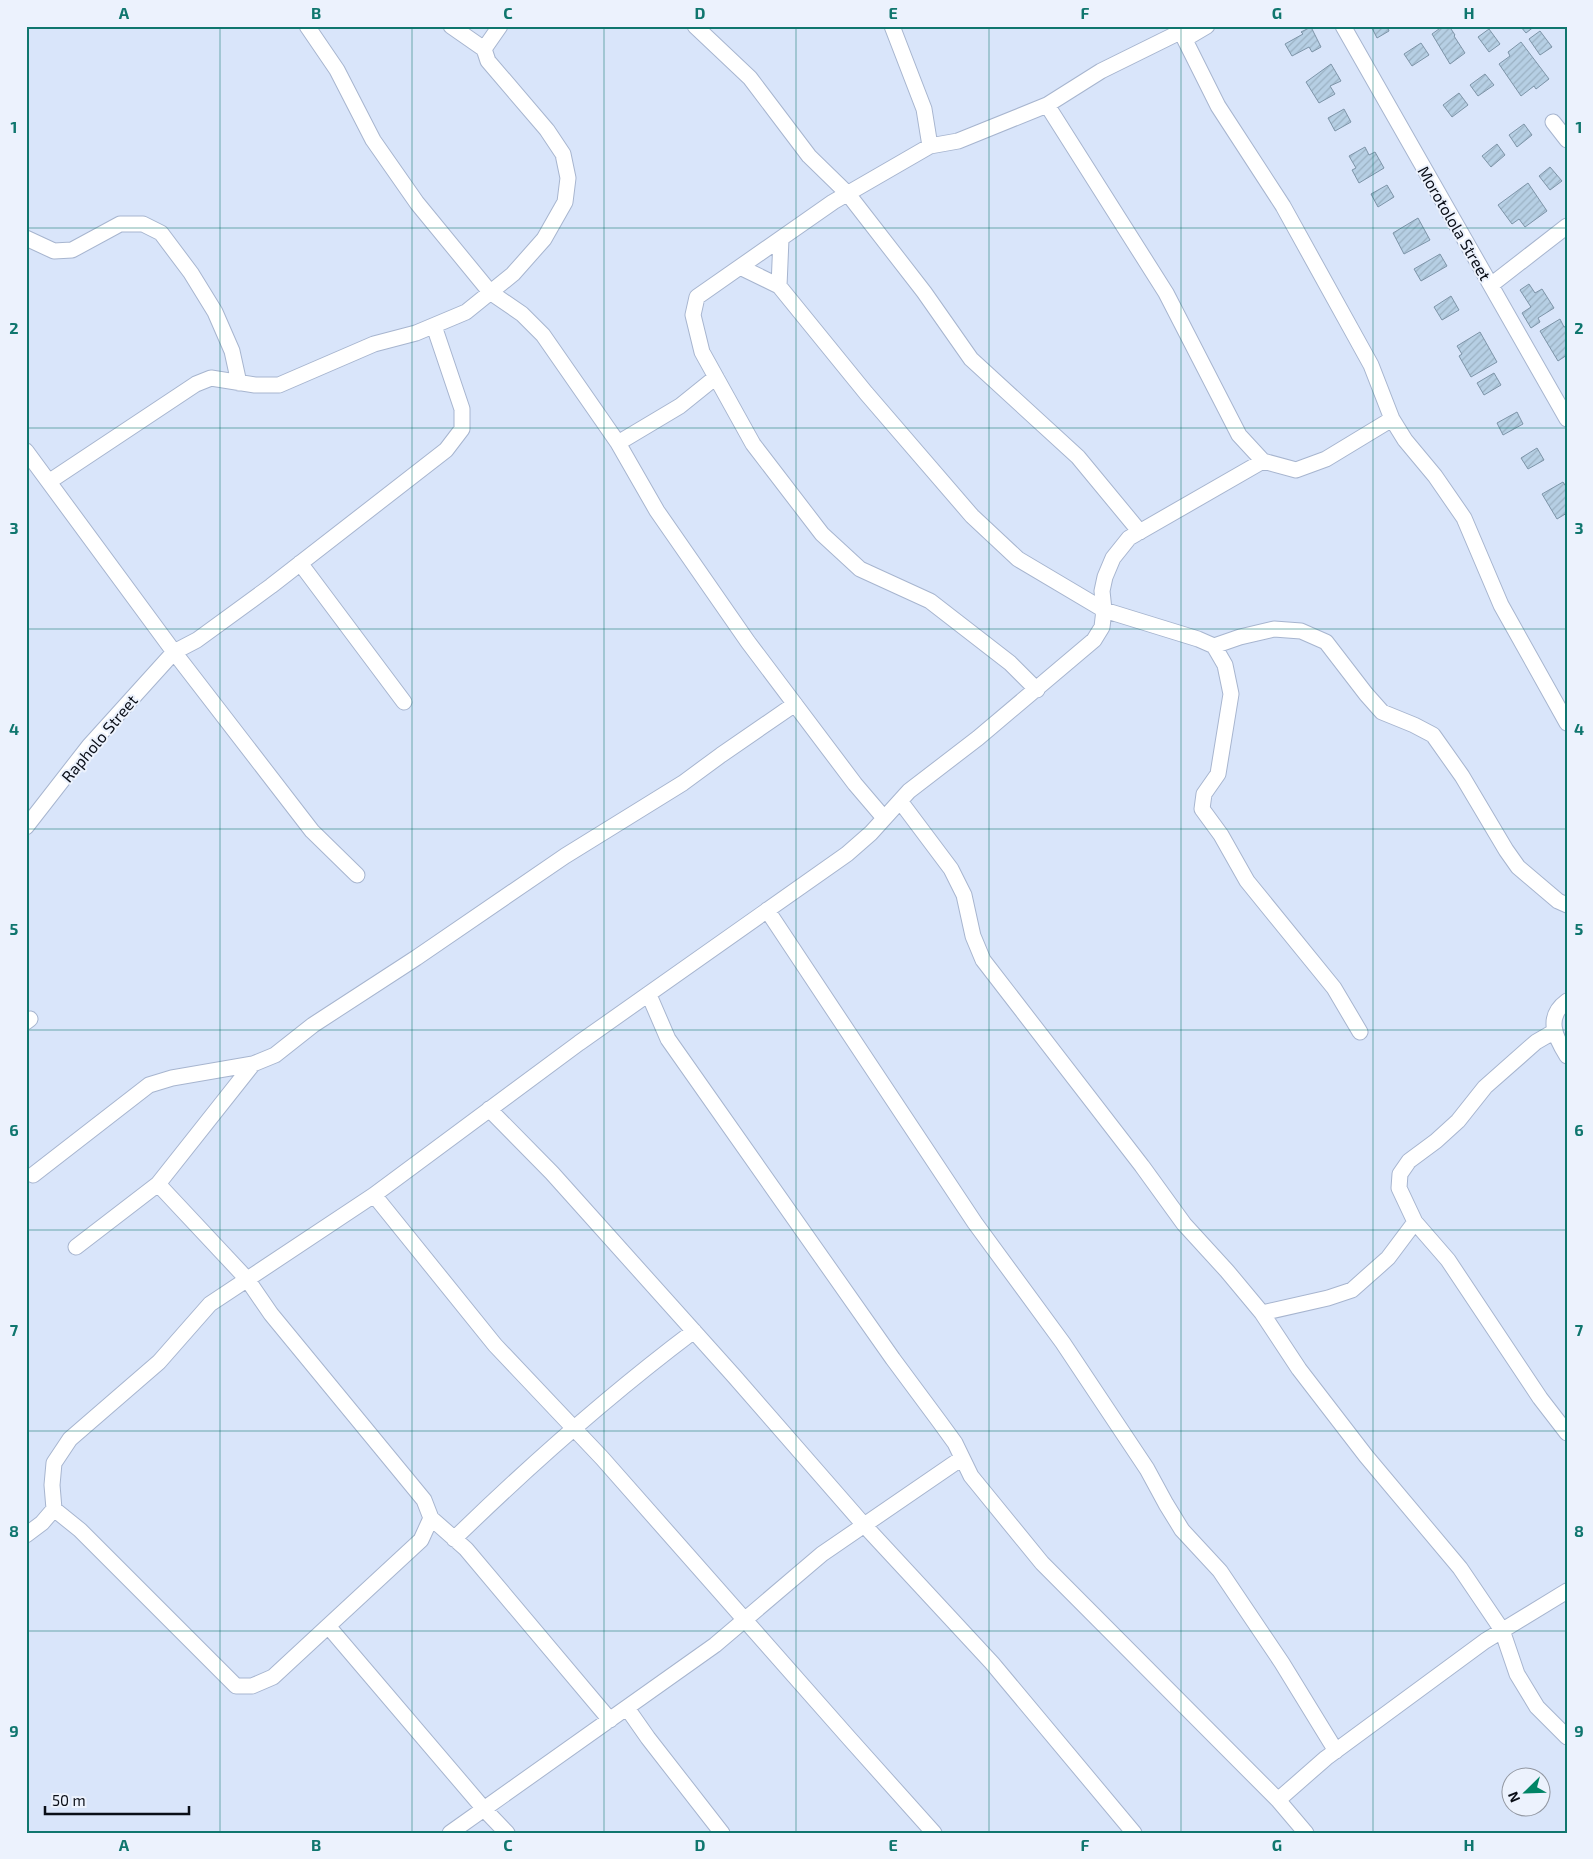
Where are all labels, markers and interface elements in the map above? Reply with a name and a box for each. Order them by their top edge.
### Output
text: A [119,3,130,22]
text: B [311,3,321,22]
text: C [503,3,513,22]
text: D [695,3,706,22]
text: E [888,3,898,22]
text: F [1081,3,1090,22]
text: G [1272,3,1282,22]
text: H [1463,3,1475,22]
text: 1 [11,117,17,136]
text: 1 [1576,117,1582,136]
street label: Morotolola Street [1415,162,1495,284]
text: 2 [9,318,19,337]
text: 2 [1574,318,1584,337]
text: 3 [9,518,19,537]
text: 3 [1574,518,1584,537]
street label: Rapholo Street [57,690,141,786]
text: 4 [9,719,19,738]
text: 4 [1574,719,1584,738]
text: 5 [10,919,19,938]
text: 5 [1575,919,1584,938]
text: 6 [9,1120,19,1139]
text: 6 [1574,1120,1584,1139]
text: 7 [10,1320,19,1339]
text: 7 [1575,1320,1584,1339]
text: 8 [9,1521,19,1540]
text: 8 [1574,1521,1584,1540]
text: 9 [9,1721,19,1740]
text: 9 [1574,1721,1584,1740]
north arrow [1500,1766,1550,1816]
scale bar [45,1784,189,1816]
text: N [1504,1789,1523,1805]
text: 50 m [52,1791,86,1809]
text: A [119,1835,130,1854]
text: B [311,1835,321,1854]
text: C [503,1835,513,1854]
text: D [695,1835,706,1854]
text: E [888,1835,898,1854]
text: F [1081,1835,1090,1854]
text: G [1272,1835,1282,1854]
text: H [1463,1835,1475,1854]

